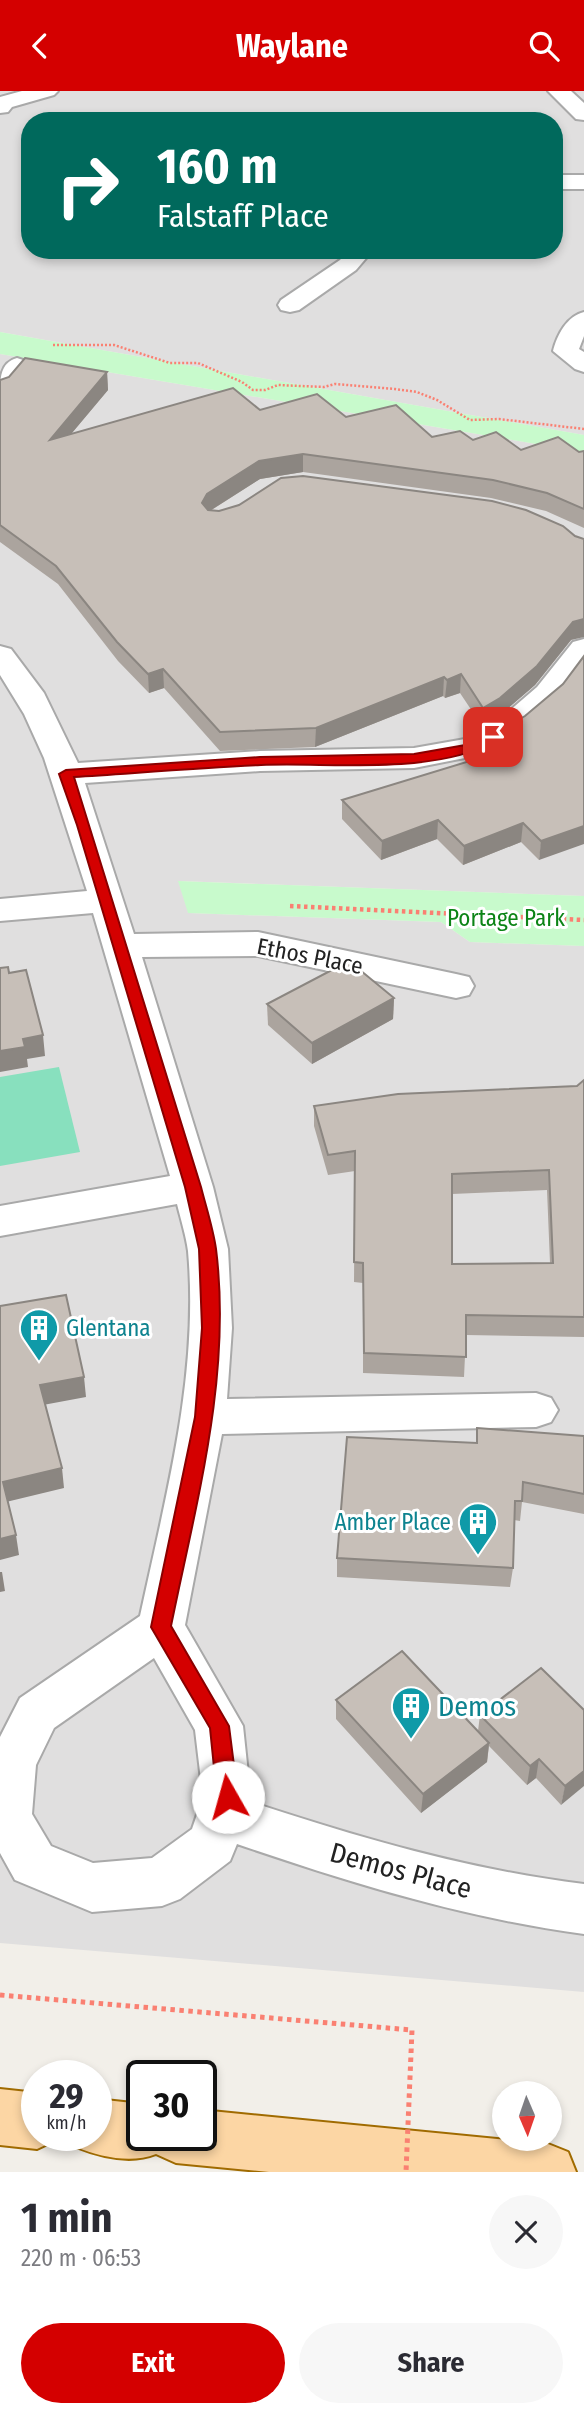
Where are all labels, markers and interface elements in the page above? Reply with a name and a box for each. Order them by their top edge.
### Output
icon: back [21,27,59,65]
text: Waylane [236,27,348,65]
icon: search [525,27,563,65]
text: 160 m [157,137,278,196]
icon: right [42,140,133,231]
text: Falstaff Place [157,197,329,235]
pin [463,707,523,767]
icon: arrive [474,718,512,756]
park label: Portage Park [447,904,565,932]
street label: Ethos Place [255,932,365,980]
building icon: Glentana [18,1307,60,1362]
place label: Glentana [66,1314,151,1342]
building icon: Amber Place [457,1501,499,1556]
place label: Amber Place [334,1508,451,1536]
building icon: Demos [390,1685,432,1740]
place label: Demos [438,1690,516,1723]
position arrow [191,1760,265,1834]
street label: Demos Place [326,1836,475,1905]
speed limit sign: 30 [126,2060,217,2151]
text: 29 [49,2075,84,2117]
north arrow [492,2081,562,2151]
map controls [492,2081,562,2151]
text: km/h [46,2112,87,2134]
text: 1 min [21,2193,112,2243]
button: close [489,2195,563,2269]
text: 220 m · 06:53 [21,2244,141,2272]
button: Exit [21,2323,285,2403]
button: Share [299,2323,563,2403]

